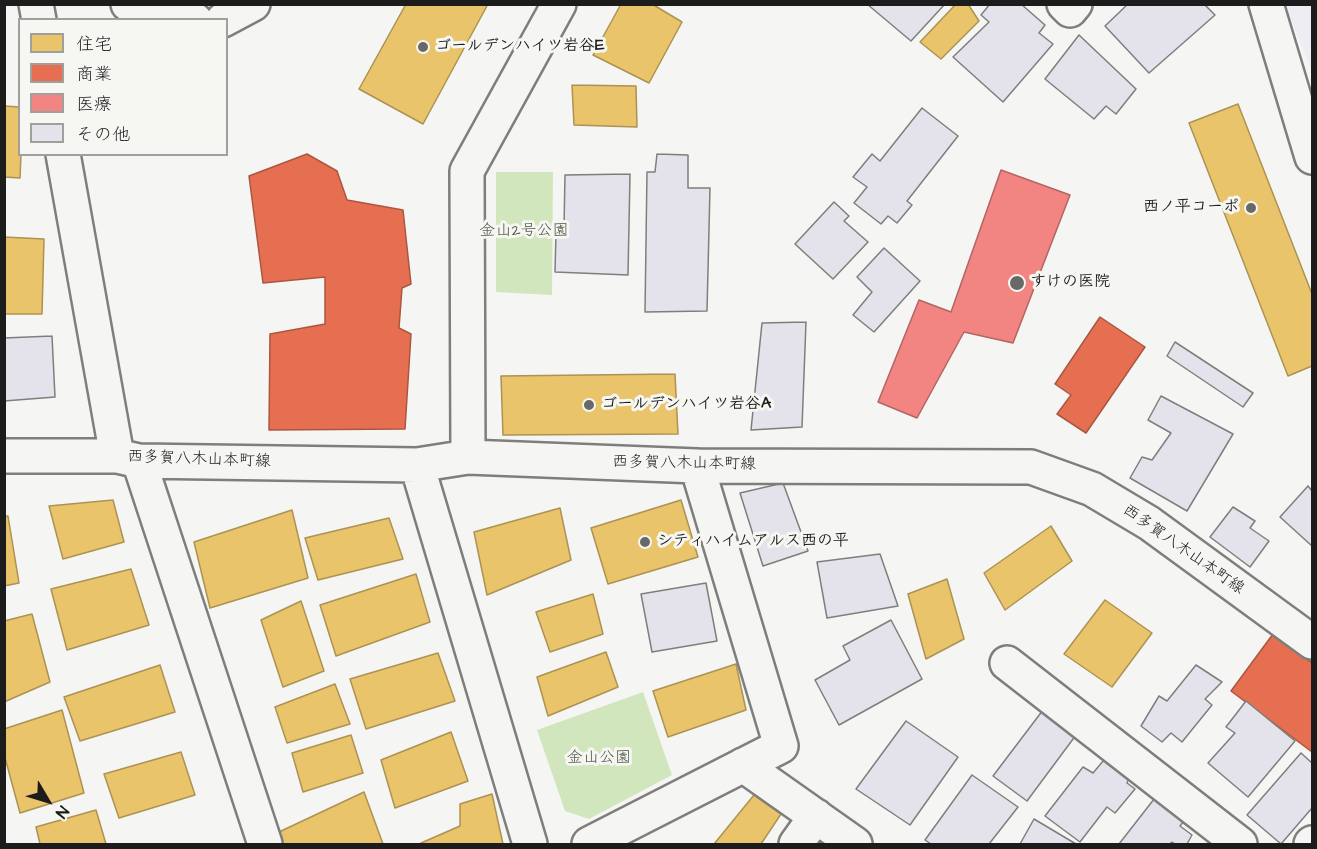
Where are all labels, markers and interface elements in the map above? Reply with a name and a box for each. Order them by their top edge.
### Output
legend [18,18,228,156]
text: 住宅 [76,32,112,57]
place label: ゴールデンハイツ岩谷E [435,37,604,57]
marker: ゴールデンハイツ岩谷E [416,40,430,54]
text: 商業 [76,62,112,87]
text: 医療 [76,92,112,117]
text: その他 [76,122,130,147]
place label: 西ノ平コーポ [1143,198,1239,218]
marker: 西ノ平コーポ [1244,201,1258,215]
park label: 金山2号公園 [479,222,569,242]
place label: すけの医院 [1030,273,1110,293]
marker: すけの医院 [1008,274,1026,292]
place label: ゴールデンハイツ岩谷A [601,395,771,415]
marker: ゴールデンハイツ岩谷A [582,398,596,412]
street label: 西多賀八木山本町線 [127,448,271,472]
street label: 西多賀八木山本町線 [612,453,756,475]
street label: 西多賀八木山本町線 [1119,501,1247,599]
place label: シティハイムアルス西の平 [657,532,849,552]
marker: シティハイムアルス西の平 [638,535,652,549]
park label: 金山公園 [567,749,631,769]
north arrow [18,771,78,831]
text: N [50,801,74,823]

